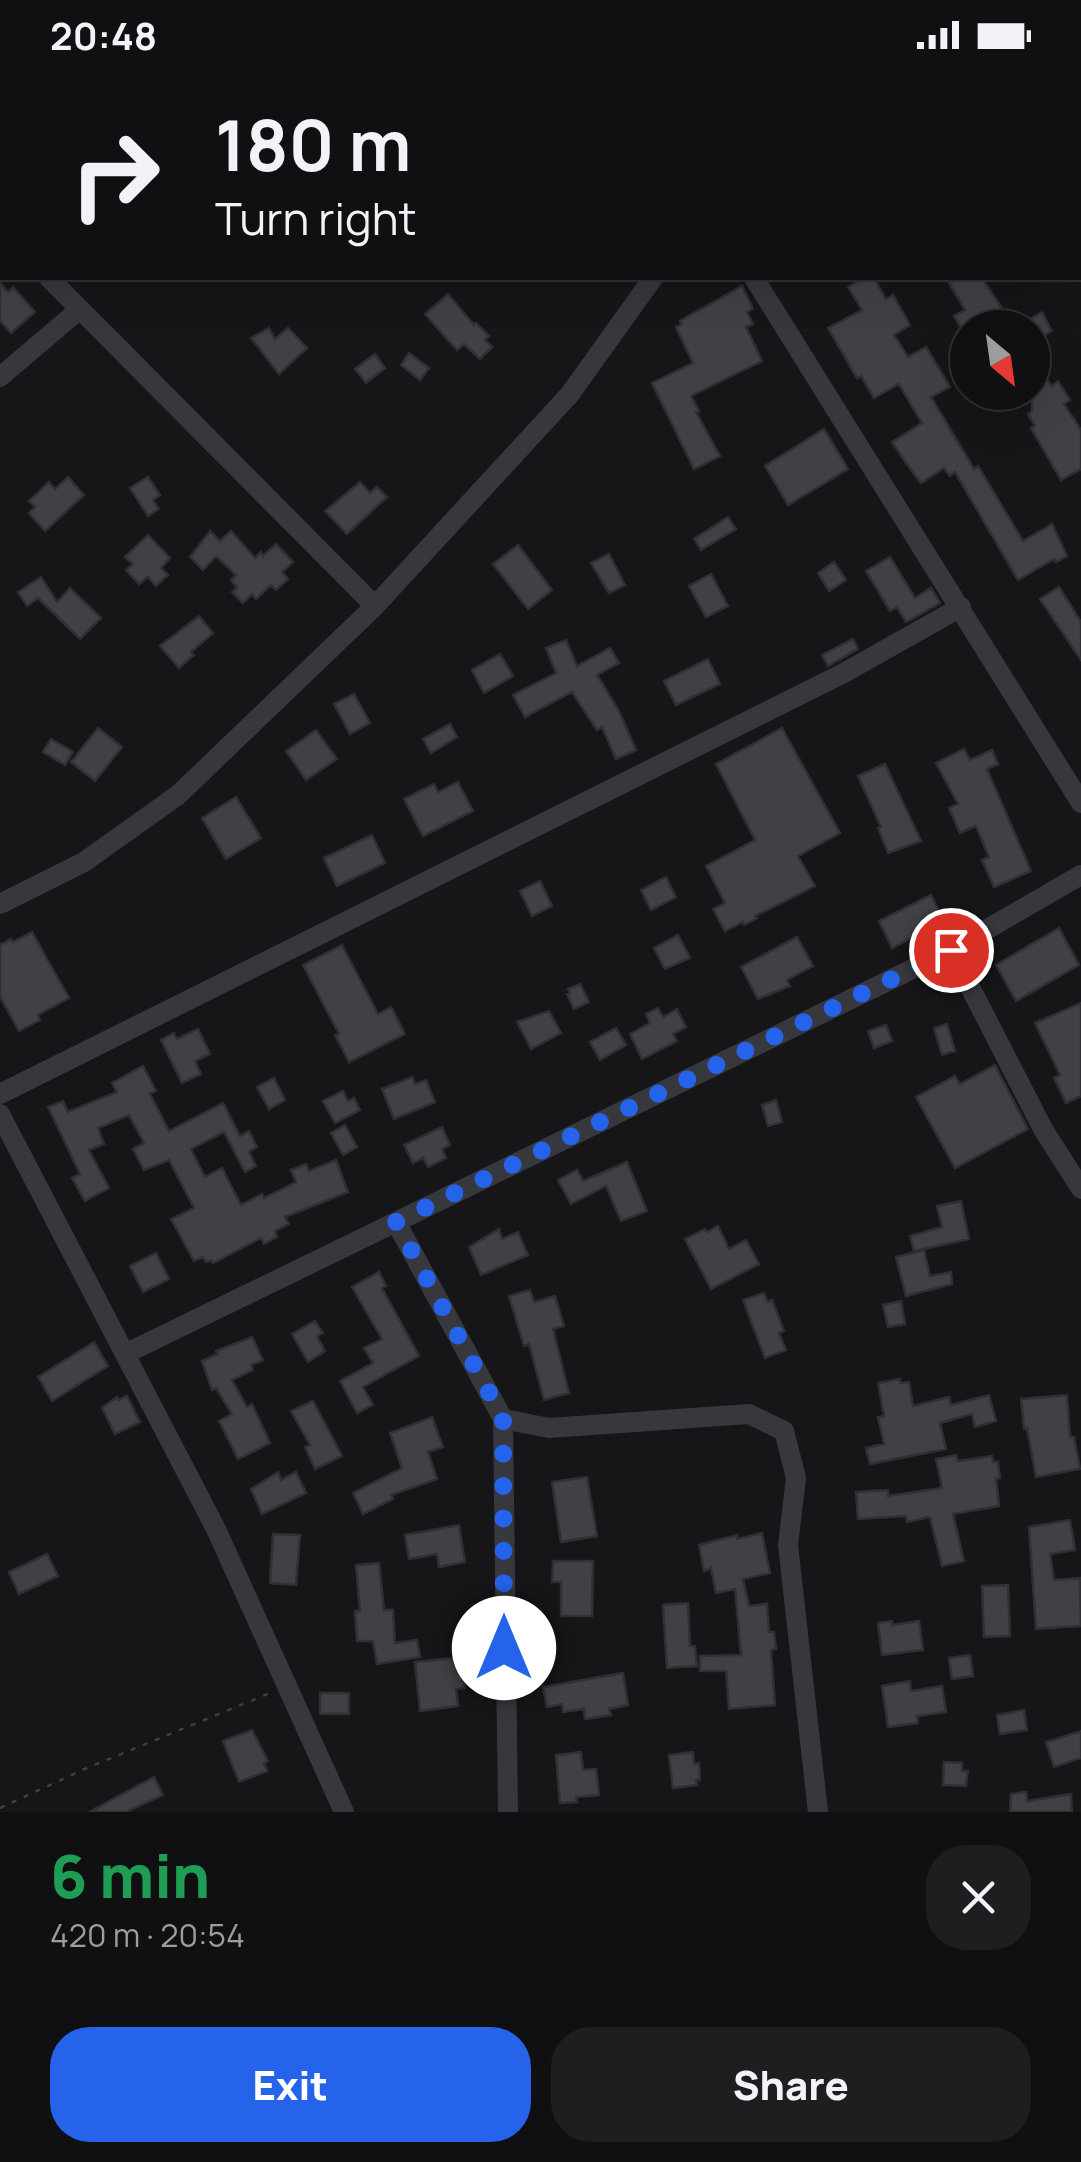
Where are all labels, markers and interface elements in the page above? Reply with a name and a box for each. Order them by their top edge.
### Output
text: 20:48 [50,9,157,61]
text: 180 m [215,96,412,192]
icon: right [50,110,180,240]
text: Turn right [215,187,416,249]
north arrow [950,310,1050,410]
map controls [950,310,1050,410]
pin [909,908,994,993]
icon: arrive [924,923,979,978]
position arrow [452,1596,556,1700]
text: 6 min [50,1834,210,1916]
button: close [926,1845,1031,1950]
text: 420 m · 20:54 [50,1913,245,1957]
button: Exit [50,2027,531,2142]
button: Share [551,2027,1031,2142]

